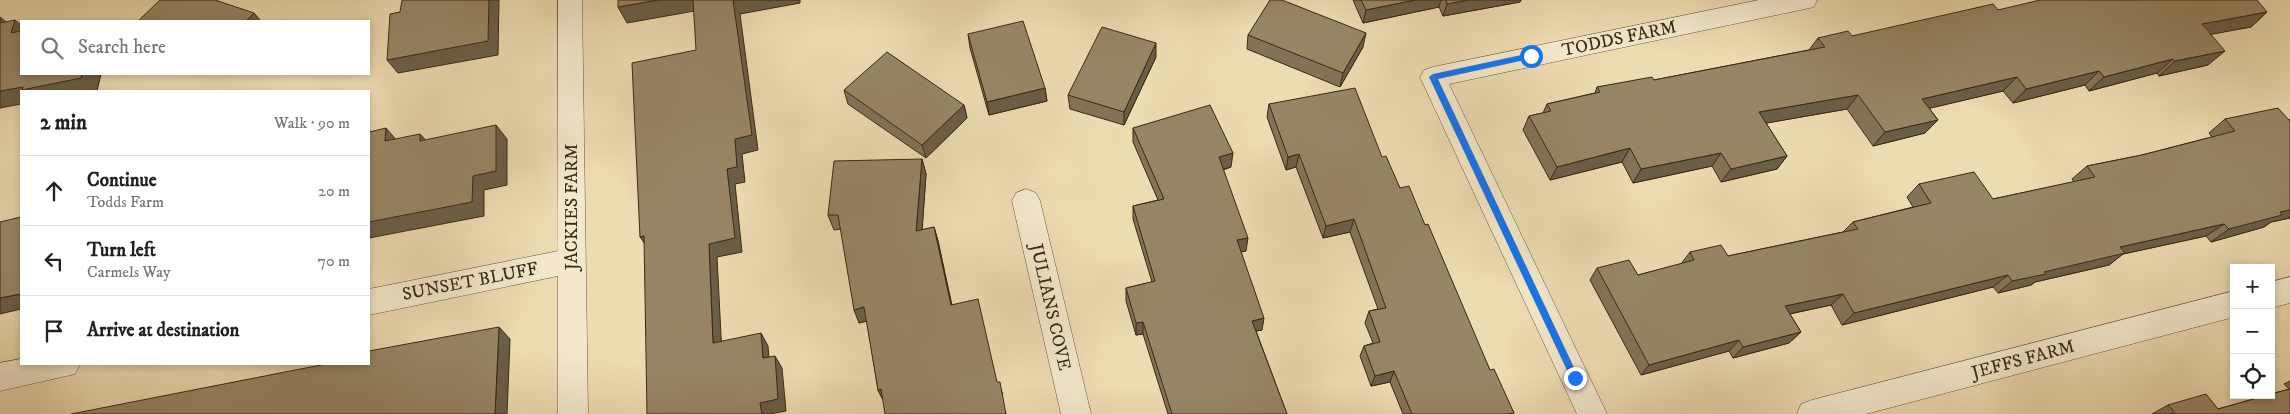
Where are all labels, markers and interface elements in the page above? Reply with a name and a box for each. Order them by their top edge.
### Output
street label: TODDS FARM [1560,16,1678,62]
search box [20,20,370,75]
icon: search [38,34,66,62]
text: Search here [78,36,166,59]
route start [1520,45,1543,68]
text: 2 min [40,110,87,136]
text: Walk · 90 m [274,113,350,133]
street label: JACKIES FARM [561,144,583,272]
text: Continue [87,169,157,192]
icon: ahead [40,177,68,205]
text: 20 m [318,181,350,201]
text: Todds Farm [87,192,164,212]
text: Turn left [87,239,156,262]
street label: JULIANS COVE [1024,240,1075,373]
icon: left [40,247,68,275]
text: 70 m [318,251,350,271]
street label: SUNSET BLUFF [400,258,540,306]
text: Carmels Way [87,262,171,282]
map controls [2230,264,2275,399]
button: + [2230,264,2275,309]
button: − [2230,309,2275,354]
icon: arrive [40,317,68,345]
text: Arrive at destination [87,319,239,342]
street label: JEFFS FARM [1967,336,2077,385]
button: locate [2230,354,2275,399]
route end [1564,367,1587,390]

